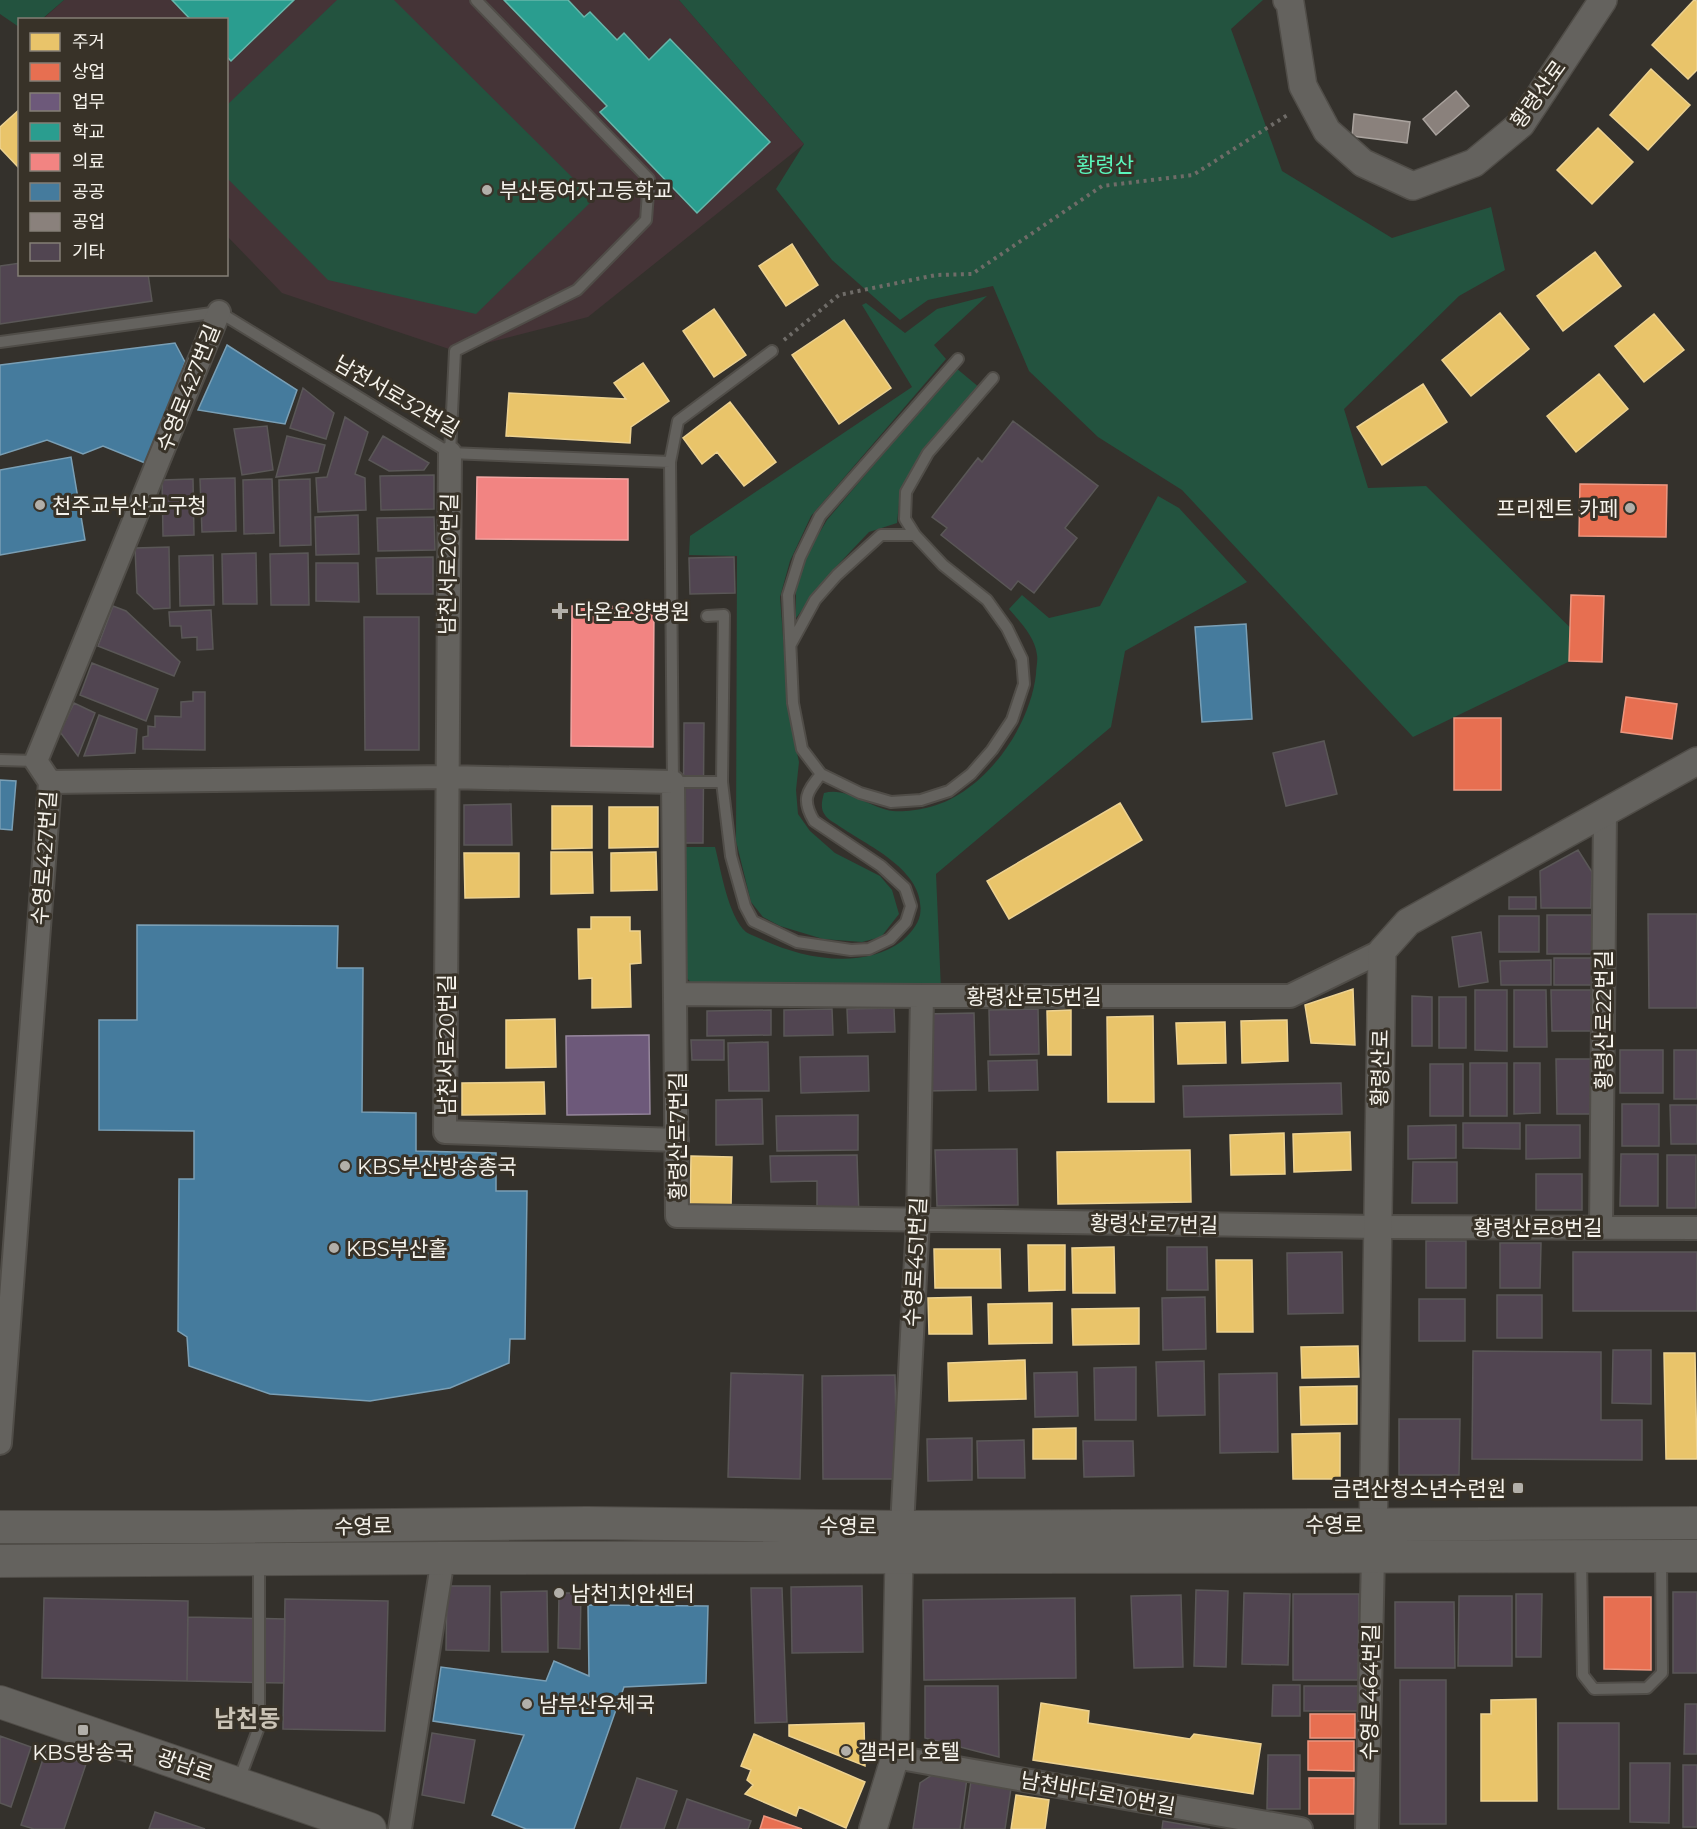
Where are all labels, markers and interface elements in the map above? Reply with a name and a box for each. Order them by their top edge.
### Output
legend [18,18,228,276]
text: 주거 [72,31,105,53]
street label: 황령산로 [1505,55,1571,133]
text: 상업 [72,61,105,83]
text: 업무 [72,91,105,113]
text: 학교 [72,121,105,143]
text: 의료 [72,151,105,173]
park label: 황령산 [1076,152,1134,177]
place label: 부산동여자고등학교 [499,178,673,203]
text: 공공 [72,181,105,203]
marker: 부산동여자고등학교 [480,183,494,197]
text: 공업 [72,211,105,233]
text: 기타 [72,241,106,263]
street label: 수영로427번길 [151,321,225,455]
street label: 남천서로32번길 [330,350,464,442]
place label: 천주교부산교구청 [52,493,207,518]
street label: 남천서로20번길 [434,493,462,635]
place label: 프리젠트 카페 [1497,496,1618,521]
marker: 천주교부산교구청 [33,498,47,512]
marker: 프리젠트 카페 [1623,501,1637,515]
place label: 다온요양병원 [574,599,690,624]
marker: 다온요양병원 [551,602,569,620]
street label: 수영로427번길 [27,790,61,926]
street label: 황령산로22번길 [1591,950,1616,1090]
street label: 남천서로20번길 [434,974,459,1116]
street label: 황령산로15번길 [966,984,1102,1009]
street label: 황령산로 [1367,1029,1393,1107]
street label: 황령산로7번길 [665,1072,690,1200]
place label: KBS부산방송총국 [357,1154,517,1179]
marker: KBS부산방송총국 [338,1159,352,1173]
street label: 수영로451번길 [899,1196,931,1328]
street label: 황령산로7번길 [1090,1210,1218,1238]
street label: 황령산로8번길 [1473,1215,1603,1240]
place label: KBS부산홀 [346,1236,448,1261]
marker: KBS부산홀 [327,1241,341,1255]
place label: 금련산청소년수련원 [1332,1476,1506,1501]
marker: 금련산청소년수련원 [1511,1481,1525,1495]
street label: 수영로 [1305,1512,1363,1537]
street label: 수영로 [334,1513,392,1539]
street label: 수영로 [819,1513,877,1539]
place label: 남천1치안센터 [571,1581,695,1606]
marker: 남천1치안센터 [552,1586,566,1600]
street label: 수영로464번길 [1356,1623,1384,1761]
place label: 남부산우체국 [539,1692,655,1717]
marker: 남부산우체국 [520,1697,534,1711]
district label: 남천동 [214,1704,280,1733]
marker: KBS방송국 [76,1723,90,1737]
place label: 갤러리 호텔 [858,1739,960,1764]
place label: KBS방송국 [32,1740,134,1765]
street label: 광남로 [154,1744,216,1786]
marker: 갤러리 호텔 [839,1744,853,1758]
street label: 남천바다로10번길 [1019,1767,1177,1819]

